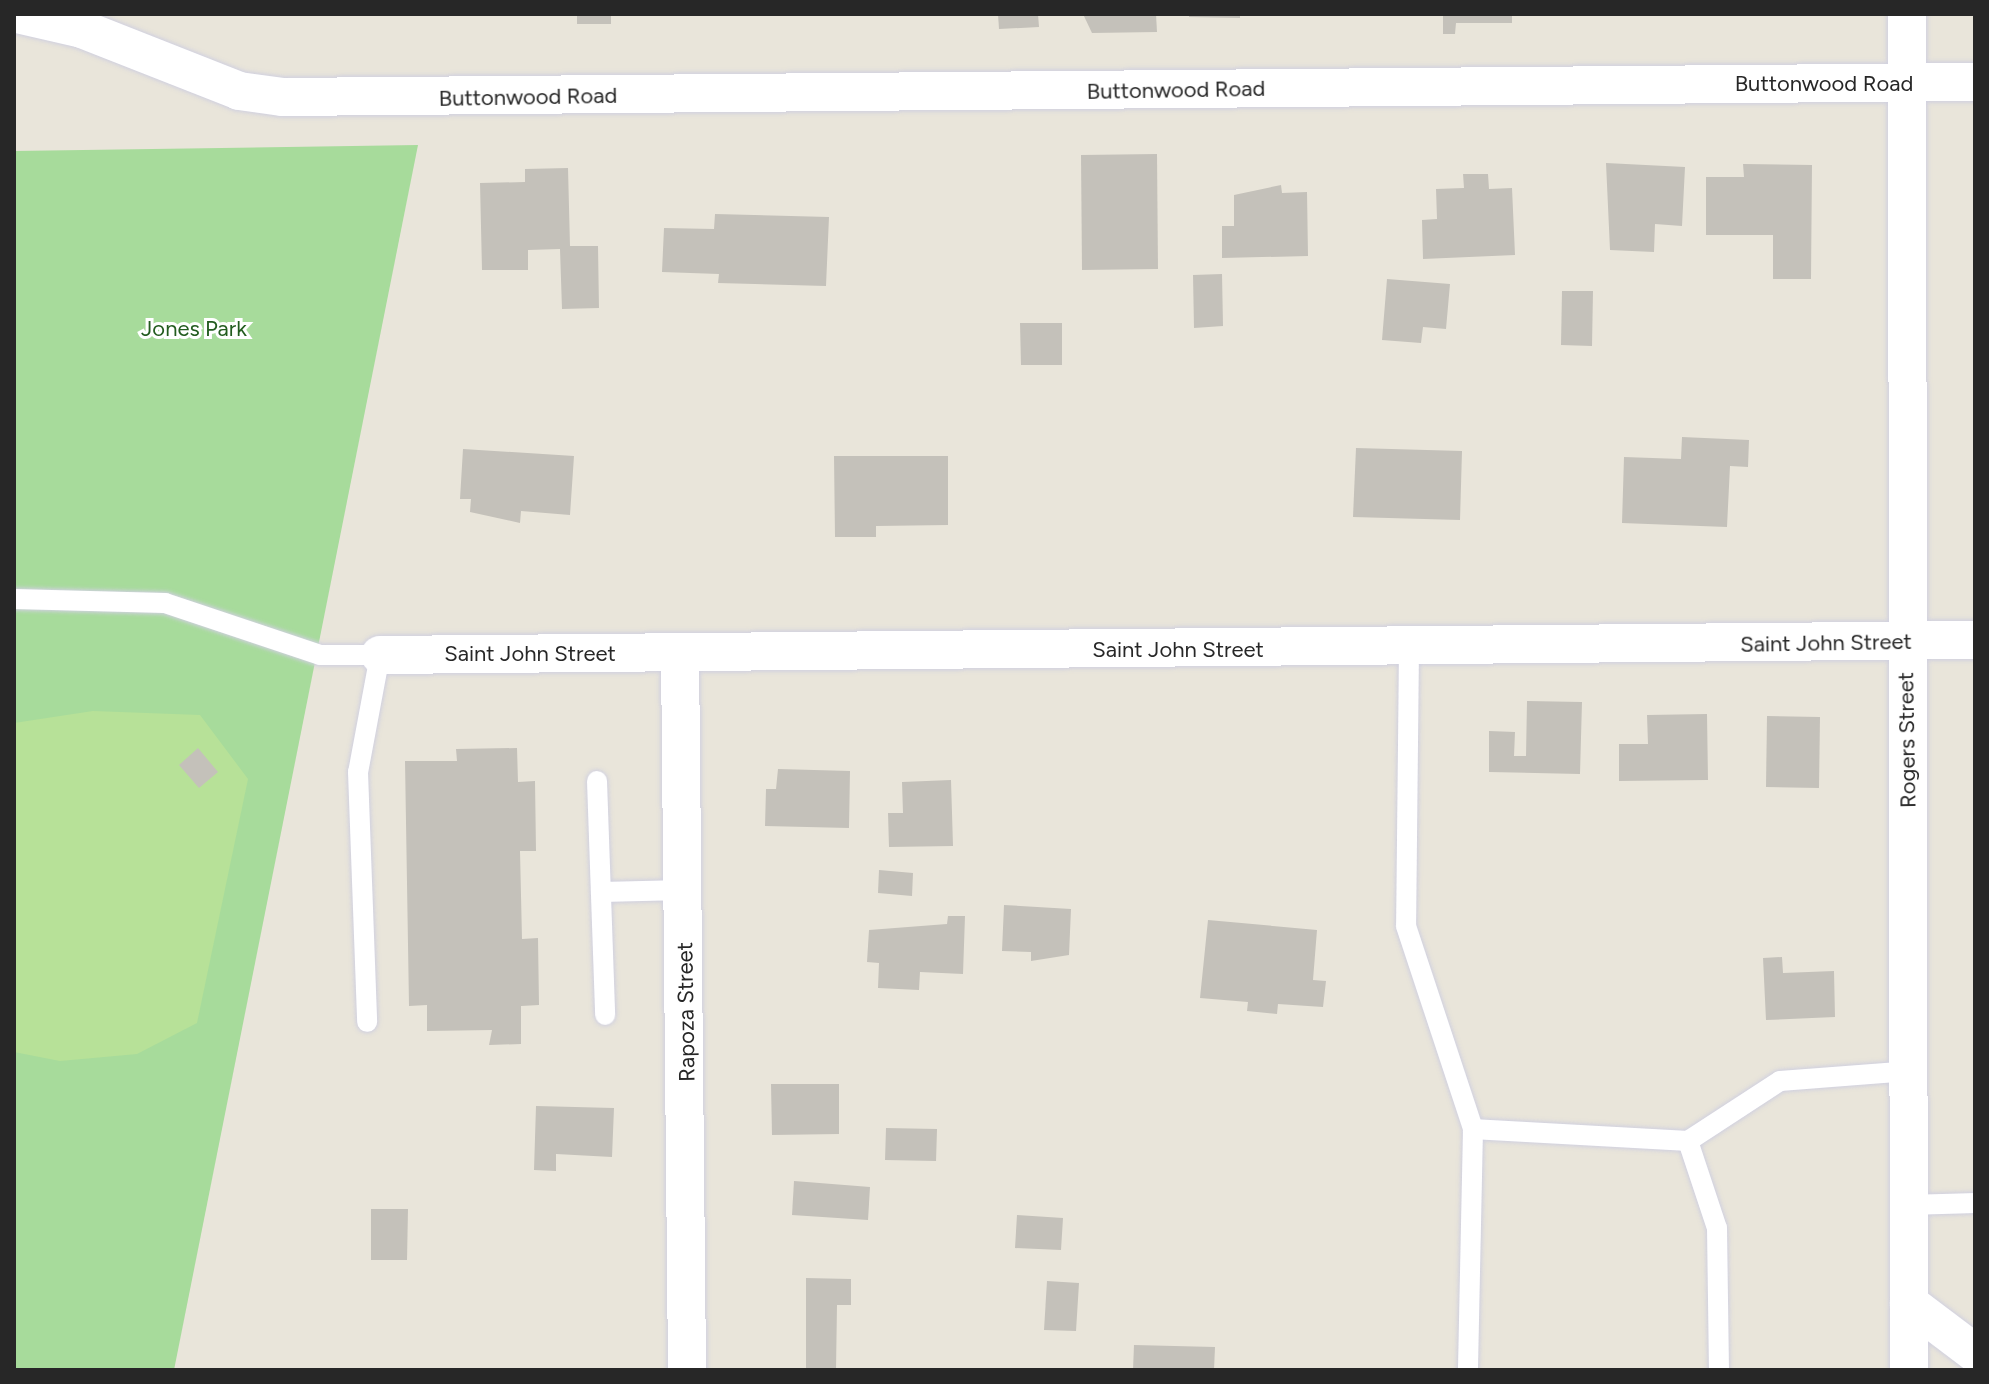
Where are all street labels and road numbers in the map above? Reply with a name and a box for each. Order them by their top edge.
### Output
street label: Buttonwood Road [1735,71,1913,97]
street label: Buttonwood Road [1086,75,1266,105]
street label: Buttonwood Road [438,82,618,112]
street label: Saint John Street [1740,628,1912,658]
street label: Saint John Street [1092,637,1264,663]
street label: Saint John Street [444,641,616,667]
street label: Rogers Street [1893,672,1921,808]
street label: Rapoza Street [672,942,700,1082]

